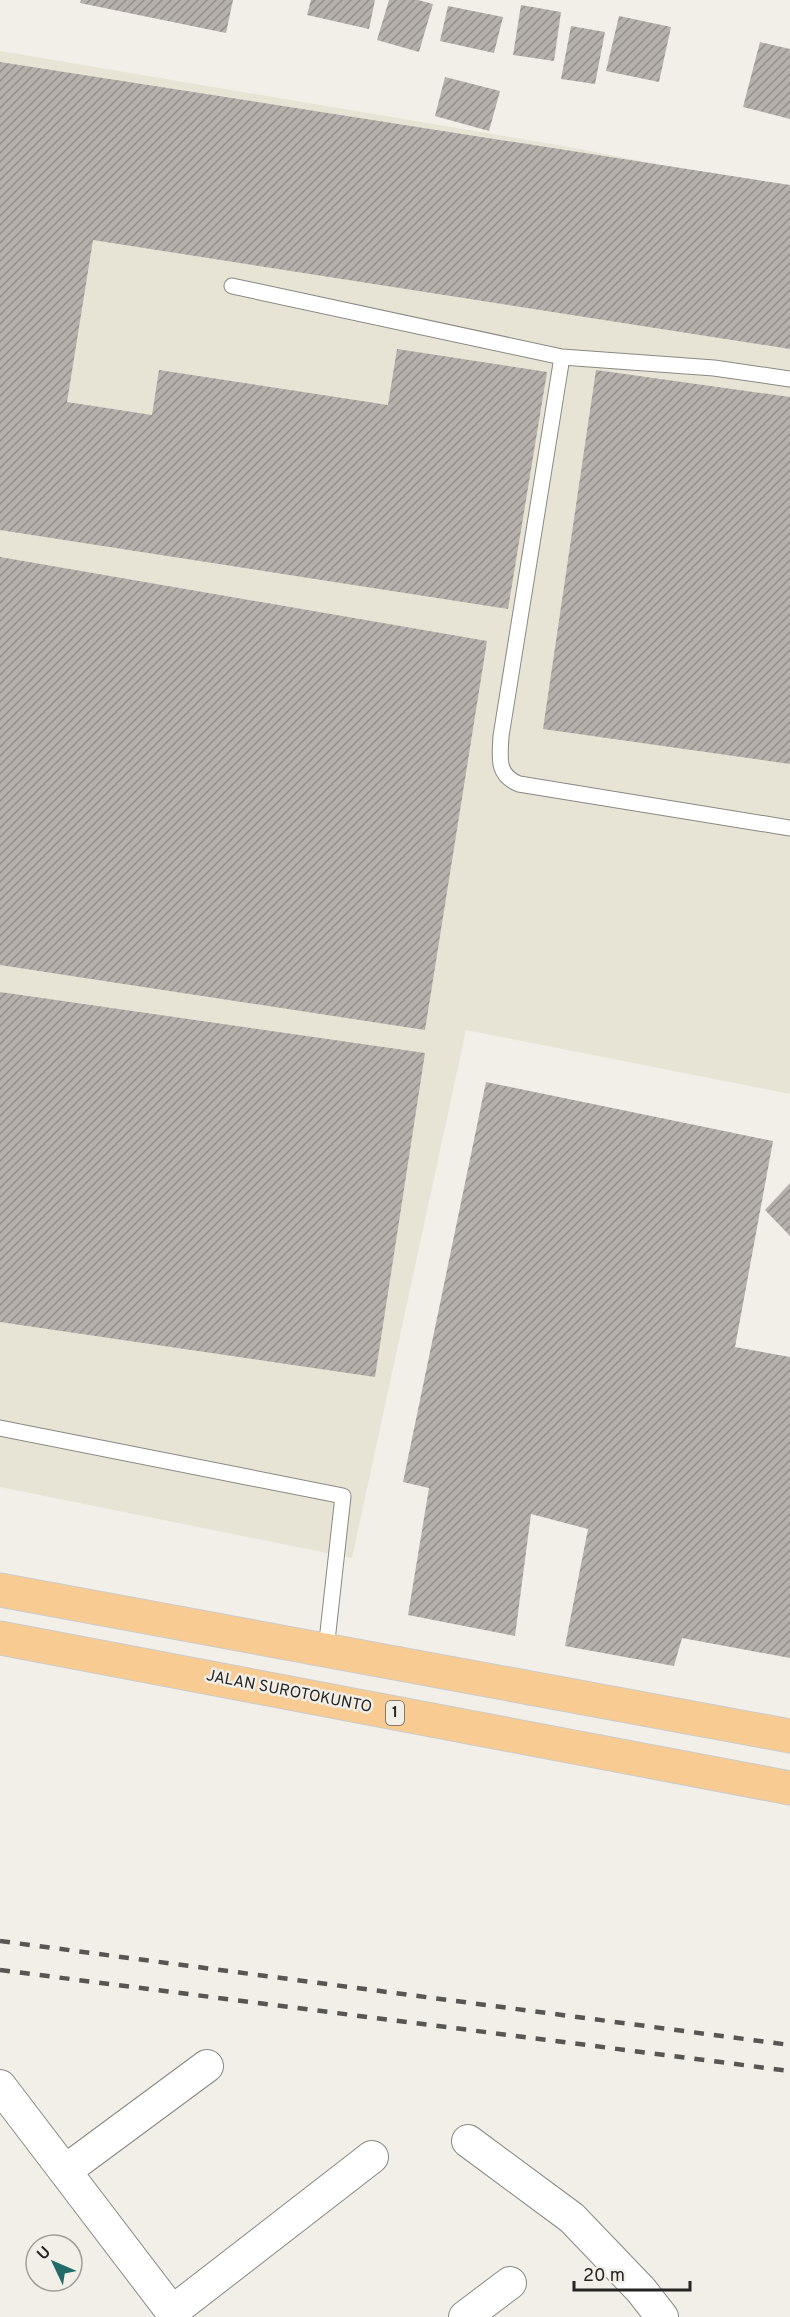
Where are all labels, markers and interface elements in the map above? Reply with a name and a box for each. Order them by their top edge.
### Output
street label: JALAN SUROTOKUNTO [204,1666,374,1718]
road number: 1 [386,1701,404,1725]
north arrow [24,2233,84,2293]
text: U [33,2243,56,2265]
scale bar [574,2254,690,2292]
text: 20 m [583,2265,625,2288]

